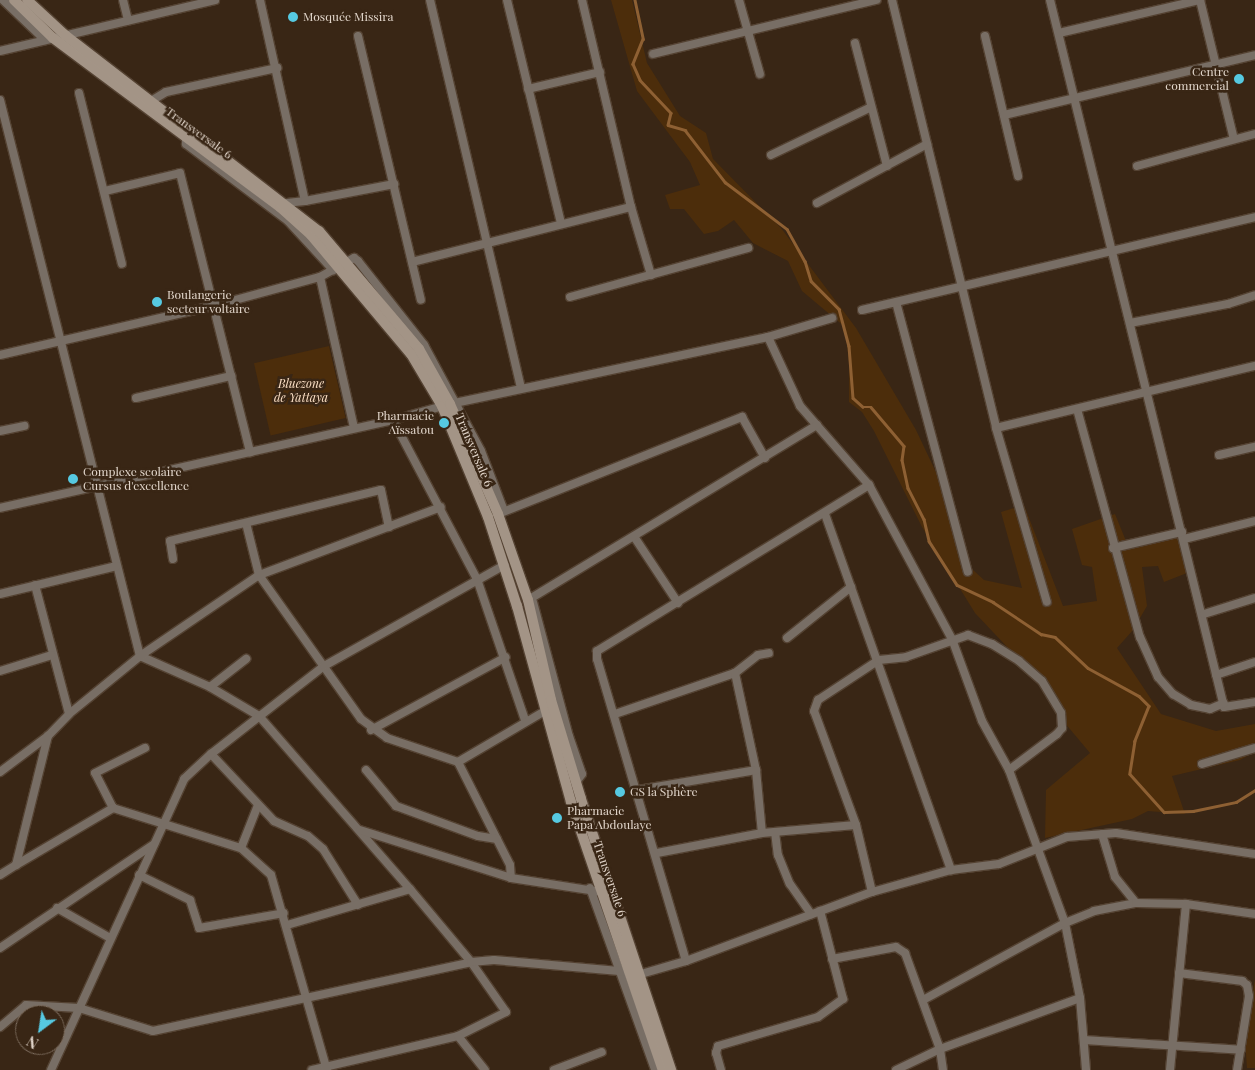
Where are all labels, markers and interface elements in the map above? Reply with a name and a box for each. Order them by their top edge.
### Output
place label: Mosquée Missira [303,10,394,24]
marker: Mosquée Missira [287,11,299,23]
place label: Centre commercial [1165,65,1229,93]
marker: Centre commercial [1233,73,1245,85]
street label: Transversale 6 [163,104,235,162]
place label: Boulangerie secteur voltaire [167,288,250,316]
marker: Boulangerie secteur voltaire [151,296,163,308]
park label: Bluezone de Yattaya [274,377,328,405]
place label: Pharmacie Aïssatou [377,409,434,437]
street label: Transversale 6 [452,411,496,489]
marker: Pharmacie Aïssatou [438,417,450,429]
place label: Complexe scolaire Cursus d'excellence [83,465,189,493]
marker: Complexe scolaire Cursus d'excellence [67,473,79,485]
place label: GS la Sphère [630,785,698,799]
marker: GS la Sphère [614,786,626,798]
place label: Pharmacie Papa Abdoulaye [567,804,652,832]
marker: Pharmacie Papa Abdoulaye [551,812,563,824]
street label: Transversale 6 [590,840,630,918]
north arrow [15,1005,65,1055]
text: N [23,1032,42,1053]

